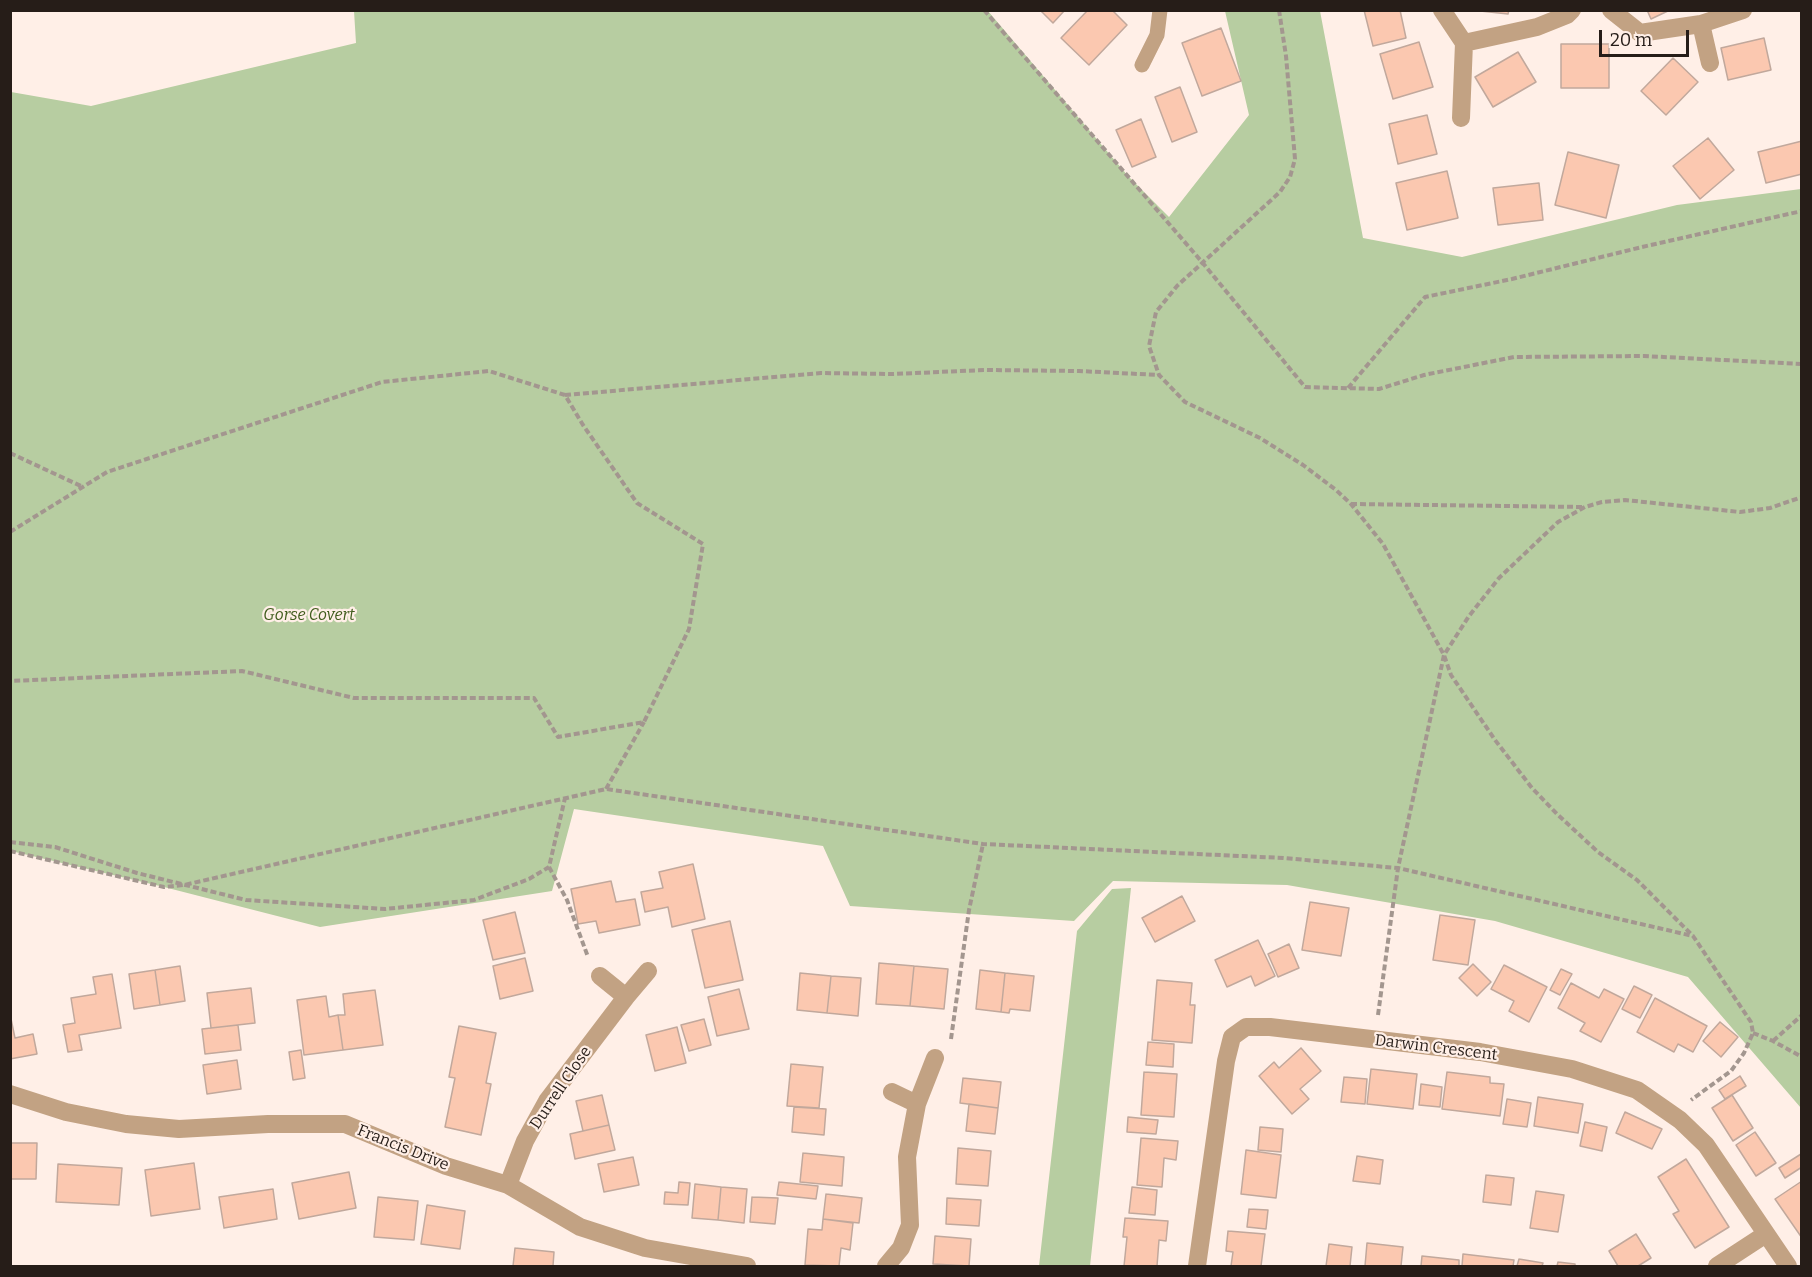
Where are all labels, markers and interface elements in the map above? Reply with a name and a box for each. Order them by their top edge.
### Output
scale bar [1602,18,1692,56]
text: 20 m [1610,29,1652,51]
park label: Gorse Covert [263,606,355,626]
street label: Darwin Crescent [1374,1031,1498,1065]
street label: Durrell Close [526,1043,596,1133]
street label: Francis Drive [354,1121,452,1175]

